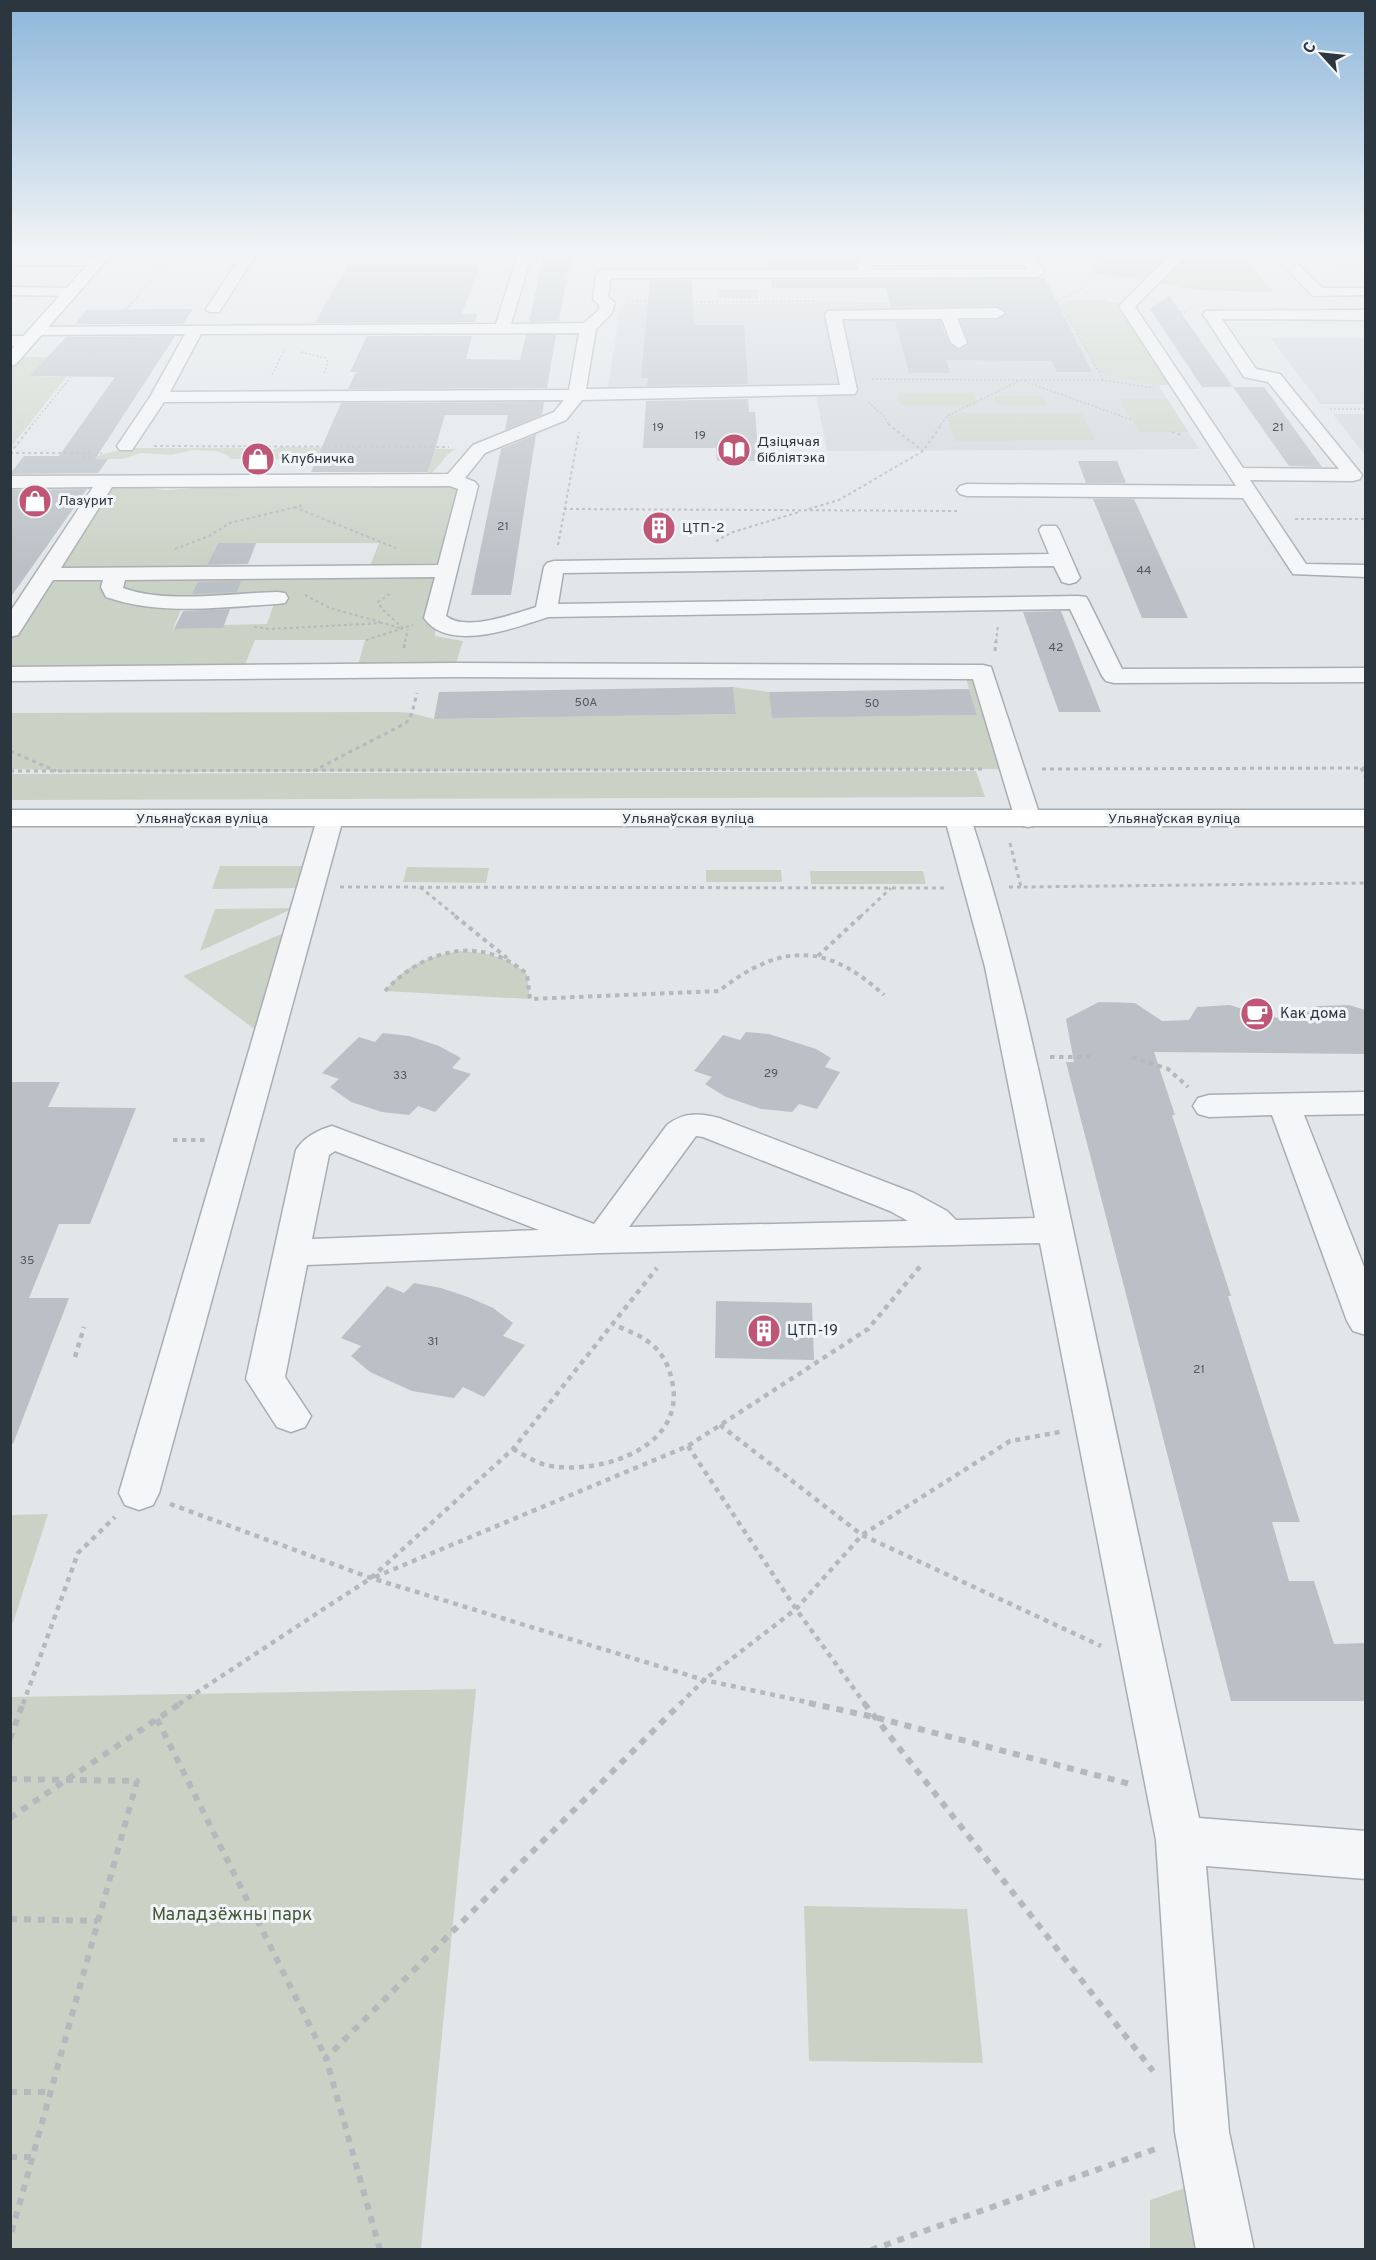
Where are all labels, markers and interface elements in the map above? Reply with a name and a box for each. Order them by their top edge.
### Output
north arrow [1292,24,1352,84]
text: С [1299,39,1322,57]
house number: 19 [652,420,664,436]
house number: 21 [1272,420,1284,436]
house number: 19 [694,428,706,444]
library icon: Дзіцячая бібліятэка [716,432,752,468]
place label: Дзіцячая бібліятэка [757,434,825,467]
shop icon: Клубничка [240,441,276,477]
place label: Клубничка [281,451,354,468]
shop icon: Лазурит [17,483,53,519]
place label: Лазурит [58,493,113,510]
building icon: ЦТП-2 [641,510,677,546]
house number: 21 [497,519,509,535]
place label: ЦТП-2 [682,520,725,537]
house number: 44 [1137,563,1151,579]
house number: 42 [1049,640,1063,656]
house number: 50А [575,695,597,711]
house number: 50 [864,696,880,712]
street label: Ульянаўская вуліца [136,811,268,828]
street label: Ульянаўская вуліца [622,811,754,828]
street label: Ульянаўская вуліца [1108,811,1240,828]
cafe icon: Как дома [1239,996,1275,1032]
place label: Как дома [1280,1005,1346,1024]
house number: 29 [764,1066,778,1082]
house number: 33 [393,1068,407,1084]
house number: 35 [20,1253,34,1269]
building icon: ЦТП-19 [746,1313,782,1349]
place label: ЦТП-19 [787,1322,838,1341]
house number: 31 [427,1334,439,1350]
house number: 21 [1193,1362,1205,1378]
park label: Маладзёжны парк [152,1904,312,1927]

